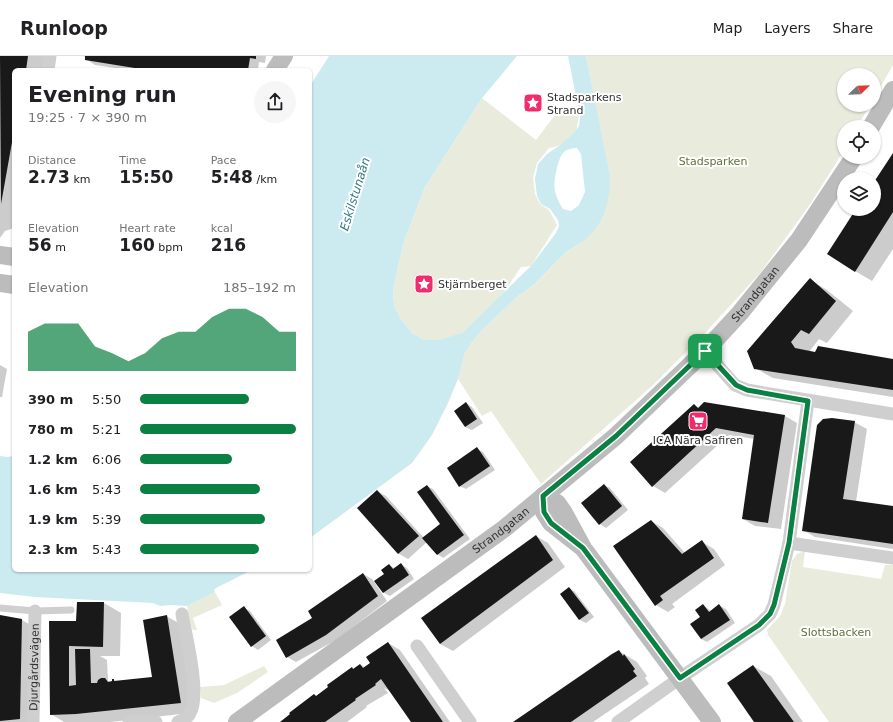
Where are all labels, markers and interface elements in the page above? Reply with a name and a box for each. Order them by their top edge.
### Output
text: Runloop [20,17,108,39]
text: Map [713,20,742,36]
text: Layers [764,20,811,36]
text: Share [833,20,873,36]
north arrow [837,68,881,112]
map controls [837,68,881,216]
button: share [254,81,296,123]
text: Evening run [28,82,177,107]
place label: Stadsparkens Strand [547,91,622,117]
place icon: Stadsparkens Strand [522,92,544,114]
text: 19:25 · 7 × 390 m [28,110,147,125]
button: locate [837,120,881,164]
text: Distance [28,154,76,167]
text: Time [119,154,146,167]
text: Pace [211,154,236,167]
park label: Stadsparken [679,155,747,168]
water label: Eskilstunaån [337,156,373,232]
text: 2.73 [28,167,70,187]
text: 15:50 [119,167,173,187]
text: 5:48 [211,167,253,187]
button: layers [837,172,881,216]
text: km [70,173,91,186]
text: /km [253,173,277,186]
text: Elevation [28,222,79,235]
text: Heart rate [119,222,176,235]
text: kcal [211,222,233,235]
text: 56 [28,235,52,255]
text: 160 [119,235,155,255]
text: 216 [211,235,246,255]
text: m [52,241,66,254]
text: bpm [155,241,183,254]
street label: Strandgatan [729,264,782,325]
place icon: Stjärnberget [413,273,435,295]
place label: Stjärnberget [438,278,507,291]
text: Elevation [28,280,88,295]
text: 185–192 m [223,280,296,295]
pin [688,334,722,368]
icon: arrive [694,340,716,362]
text: 390 m [28,392,73,407]
text: 5:50 [92,392,121,407]
supermarket icon: ICA Nära Safiren [687,410,709,432]
text: 780 m [28,422,73,437]
text: 5:21 [92,422,121,437]
place label: ICA Nära Safiren [653,434,743,447]
text: 1.2 km [28,452,78,467]
text: 6:06 [92,452,121,467]
text: 1.6 km [28,482,78,497]
text: 5:43 [92,482,121,497]
street label: Strandgatan [470,505,532,557]
text: 1.9 km [28,512,78,527]
text: 5:39 [92,512,121,527]
text: 2.3 km [28,542,78,557]
text: 5:43 [92,542,121,557]
street label: Djurgårdsvägen [27,623,42,711]
park label: Slottsbacken [801,626,871,639]

